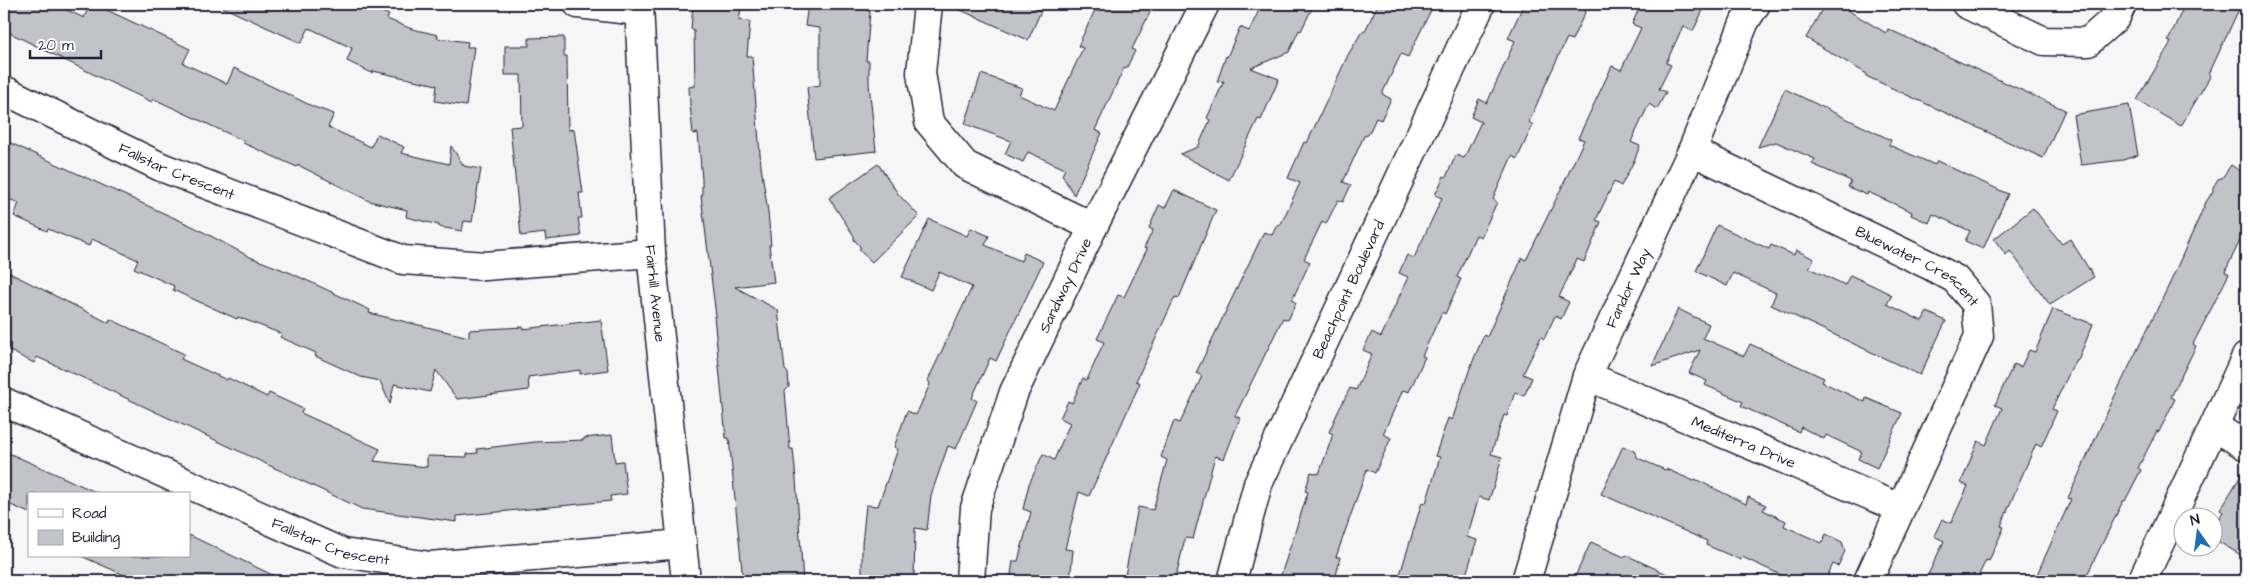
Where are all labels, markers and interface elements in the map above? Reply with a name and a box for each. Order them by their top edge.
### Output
scale bar [30,28,101,60]
text: 20 m [38,35,74,56]
street label: Fallstar Crescent [115,138,238,205]
street label: Beachpoint Boulevard [1308,217,1390,362]
street label: Bluewater Crescent [1852,221,1984,311]
street label: Sandway Drive [1034,235,1097,336]
street label: Fairhill Avenue [640,244,670,343]
street label: Fandor Way [1601,245,1657,332]
street label: Mediterra Drive [1688,411,1799,474]
legend [28,492,190,558]
text: Road [72,503,107,524]
north arrow [2172,508,2222,558]
text: N [2188,510,2202,531]
street label: Fallstar Crescent [268,512,391,571]
text: Building [72,527,120,549]

